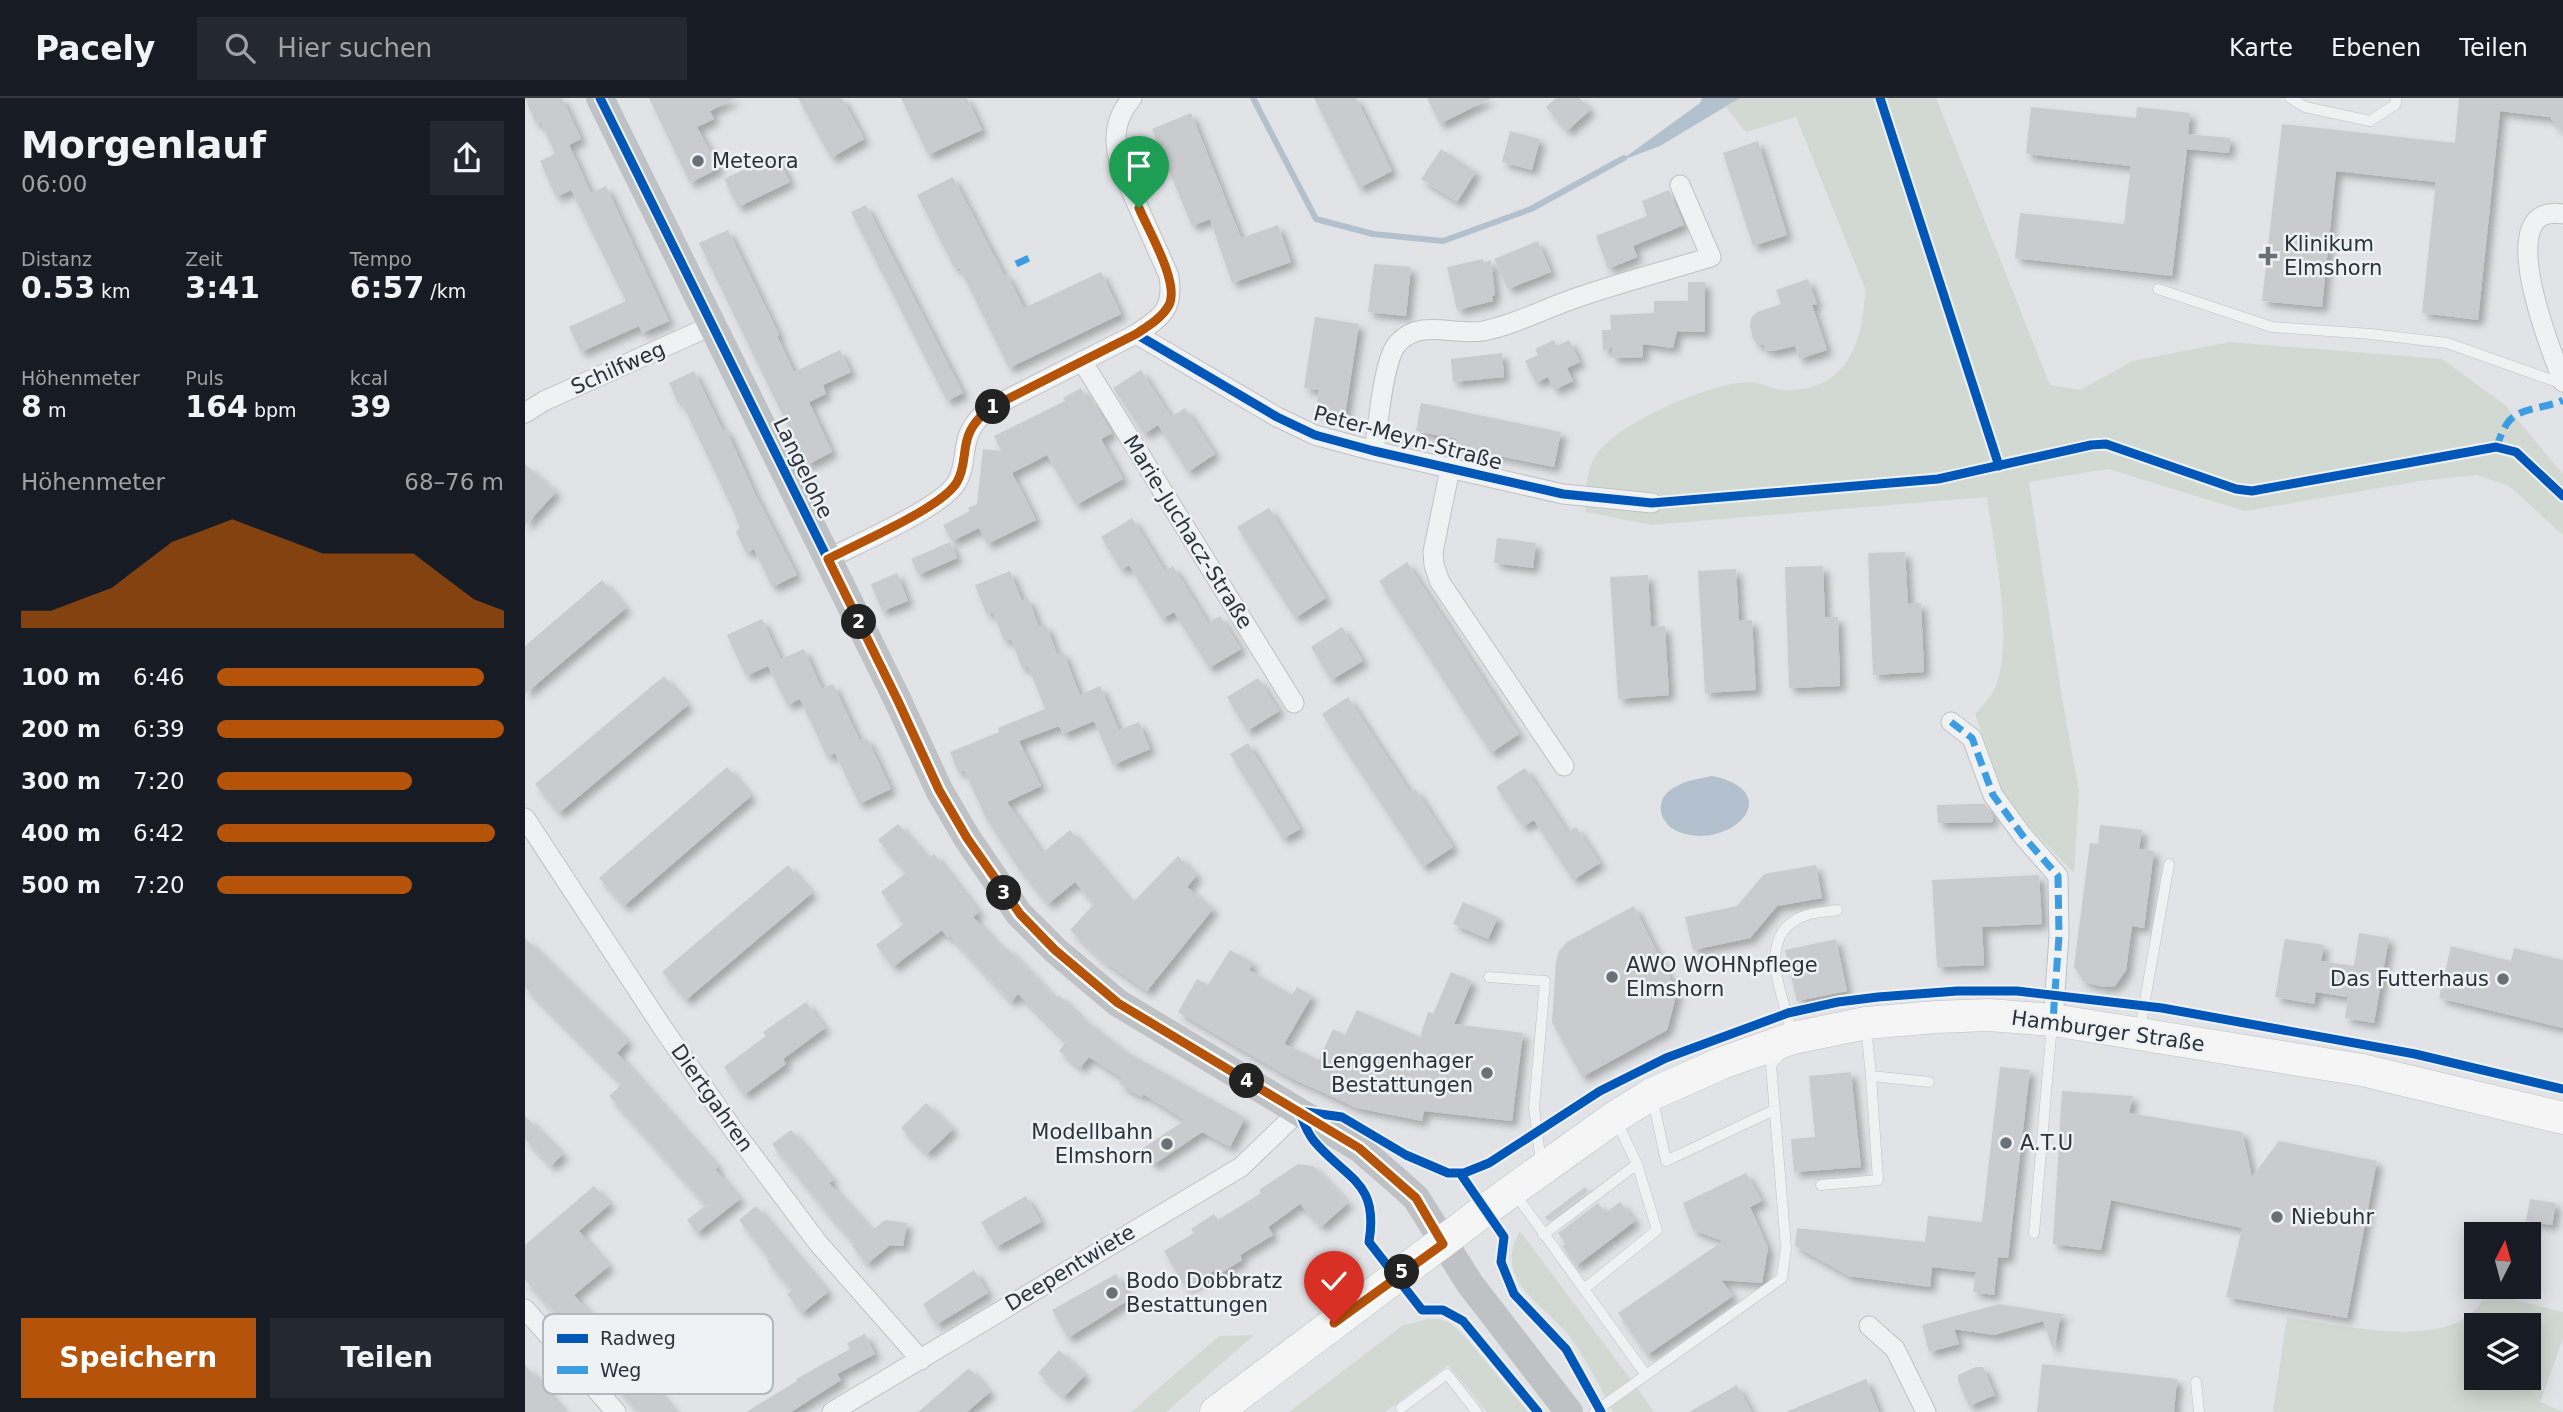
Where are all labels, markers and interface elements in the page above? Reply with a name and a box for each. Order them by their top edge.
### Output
search box [197,17,687,80]
text: Pacely [35,29,155,68]
icon: search [221,29,259,67]
text: Hier suchen [277,33,432,63]
text: Karte [2229,34,2293,62]
text: Ebenen [2331,34,2421,62]
text: Teilen [2459,34,2528,62]
button: share [430,121,504,195]
text: Morgenlauf [21,123,266,167]
pin [1109,136,1169,208]
icon: arrive [1120,147,1158,185]
place label: Meteora [712,149,799,173]
marker: Meteora [690,153,706,169]
text: 06:00 [21,171,87,197]
place label: Klinikum Elmshorn [2284,232,2382,280]
marker: Klinikum Elmshorn [2258,246,2278,266]
text: Distanz [21,248,92,270]
text: Zeit [185,248,223,270]
text: Tempo [350,248,412,270]
text: 0.53 [21,270,95,305]
text: 3:41 [185,270,260,305]
text: 6:57 [350,270,424,305]
text: km [95,280,131,302]
text: /km [424,280,466,302]
street label: Schilfweg [567,337,669,399]
text: Höhenmeter [21,367,140,389]
text: Puls [185,367,224,389]
text: kcal [350,367,388,389]
text: 8 [21,389,42,424]
text: 164 [185,389,248,424]
text: 39 [350,389,391,424]
pin: 1 [975,390,1011,424]
text: 1 [986,395,999,417]
text: m [42,399,66,421]
text: bpm [248,399,297,421]
street label: Peter-Meyn-Straße [1311,401,1505,475]
street label: Langelohe [768,414,838,522]
street label: Marie-Juchacz-Straße [1119,431,1257,633]
text: Höhenmeter [21,469,165,495]
text: 68–76 m [404,469,504,495]
pin: 2 [841,604,877,640]
text: 2 [852,610,865,632]
text: 100 m [21,664,101,690]
text: 6:46 [133,664,185,690]
text: 200 m [21,716,101,742]
text: 6:39 [133,716,185,742]
text: 300 m [21,768,101,794]
text: 7:20 [133,768,185,794]
text: 400 m [21,820,101,846]
text: 6:42 [133,820,185,846]
text: 500 m [21,872,101,898]
text: 7:20 [133,872,185,898]
pin: 3 [987,876,1021,910]
text: 3 [997,881,1010,903]
place label: AWO WOHNpflege Elmshorn [1626,953,1818,1001]
place label: Das Futterhaus [2330,967,2489,991]
marker: AWO WOHNpflege Elmshorn [1604,969,1620,985]
marker: Das Futterhaus [2495,971,2511,987]
street label: Hamburger Straße [2010,1006,2206,1056]
street label: Diertgahren [666,1040,758,1156]
place label: Lenggenhager Bestattungen [1321,1049,1473,1097]
pin: 4 [1229,1063,1265,1098]
marker: Lenggenhager Bestattungen [1479,1065,1495,1081]
text: 4 [1240,1069,1253,1091]
place label: Modellbahn Elmshorn [1031,1120,1153,1168]
place label: A.T.U [2020,1131,2073,1155]
marker: A.T.U [1998,1135,2014,1151]
marker: Modellbahn Elmshorn [1159,1136,1175,1152]
place label: Niebuhr [2291,1205,2374,1229]
marker: Niebuhr [2269,1209,2285,1225]
street label: Deepentwiete [1001,1220,1139,1316]
north arrow [2464,1222,2541,1298]
map controls [2464,1222,2541,1390]
pin [1304,1251,1364,1323]
pin: 5 [1385,1254,1419,1290]
text: 5 [1395,1260,1408,1282]
icon: check [1315,1262,1353,1300]
place label: Bodo Dobbratz Bestattungen [1126,1269,1283,1317]
marker: Bodo Dobbratz Bestattungen [1104,1285,1120,1301]
button: layers [2464,1313,2541,1390]
legend [543,1314,773,1394]
button: Speichern [21,1318,256,1398]
button: Teilen [270,1318,504,1398]
text: Radweg [600,1327,676,1349]
text: Weg [600,1359,641,1381]

